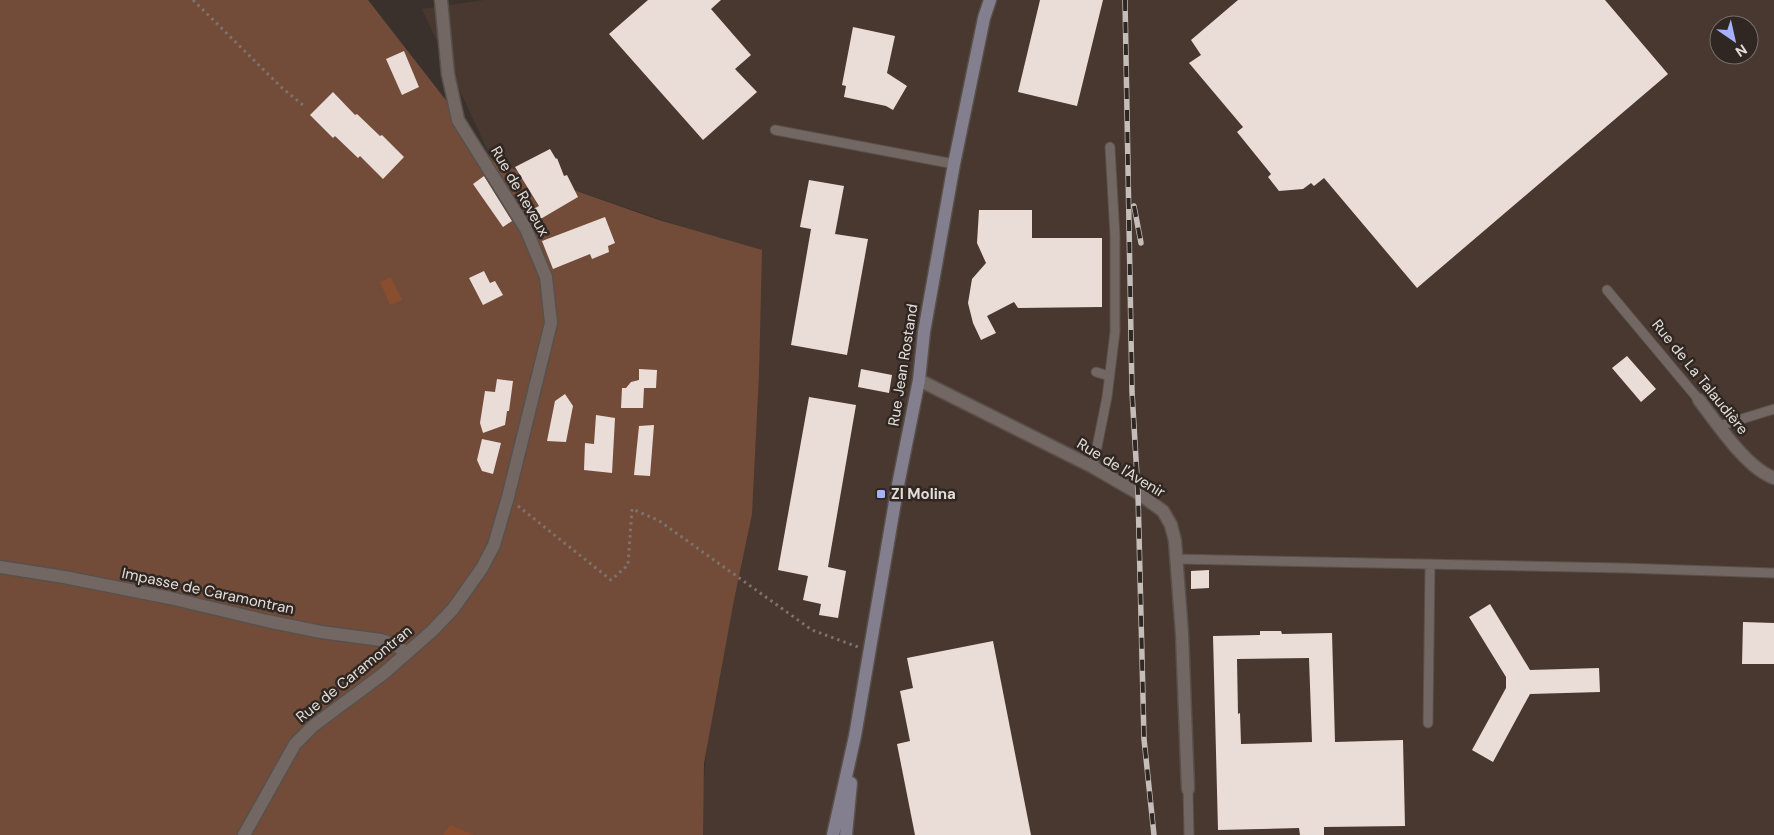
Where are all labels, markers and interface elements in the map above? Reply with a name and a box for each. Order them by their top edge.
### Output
north arrow [1709,15,1759,65]
text: N [1732,40,1751,61]
street label: Rue de Reveux [486,142,554,240]
street label: Rue Jean Rostand [883,302,923,428]
street label: Rue de La Talaudière [1647,315,1753,439]
street label: Rue de l'Avenir [1073,434,1169,502]
place label: ZI Molina [891,484,956,504]
marker: ZI Molina [875,488,887,500]
street label: Impasse de Caramontran [120,563,296,619]
street label: Rue de Caramontran [292,621,416,727]

